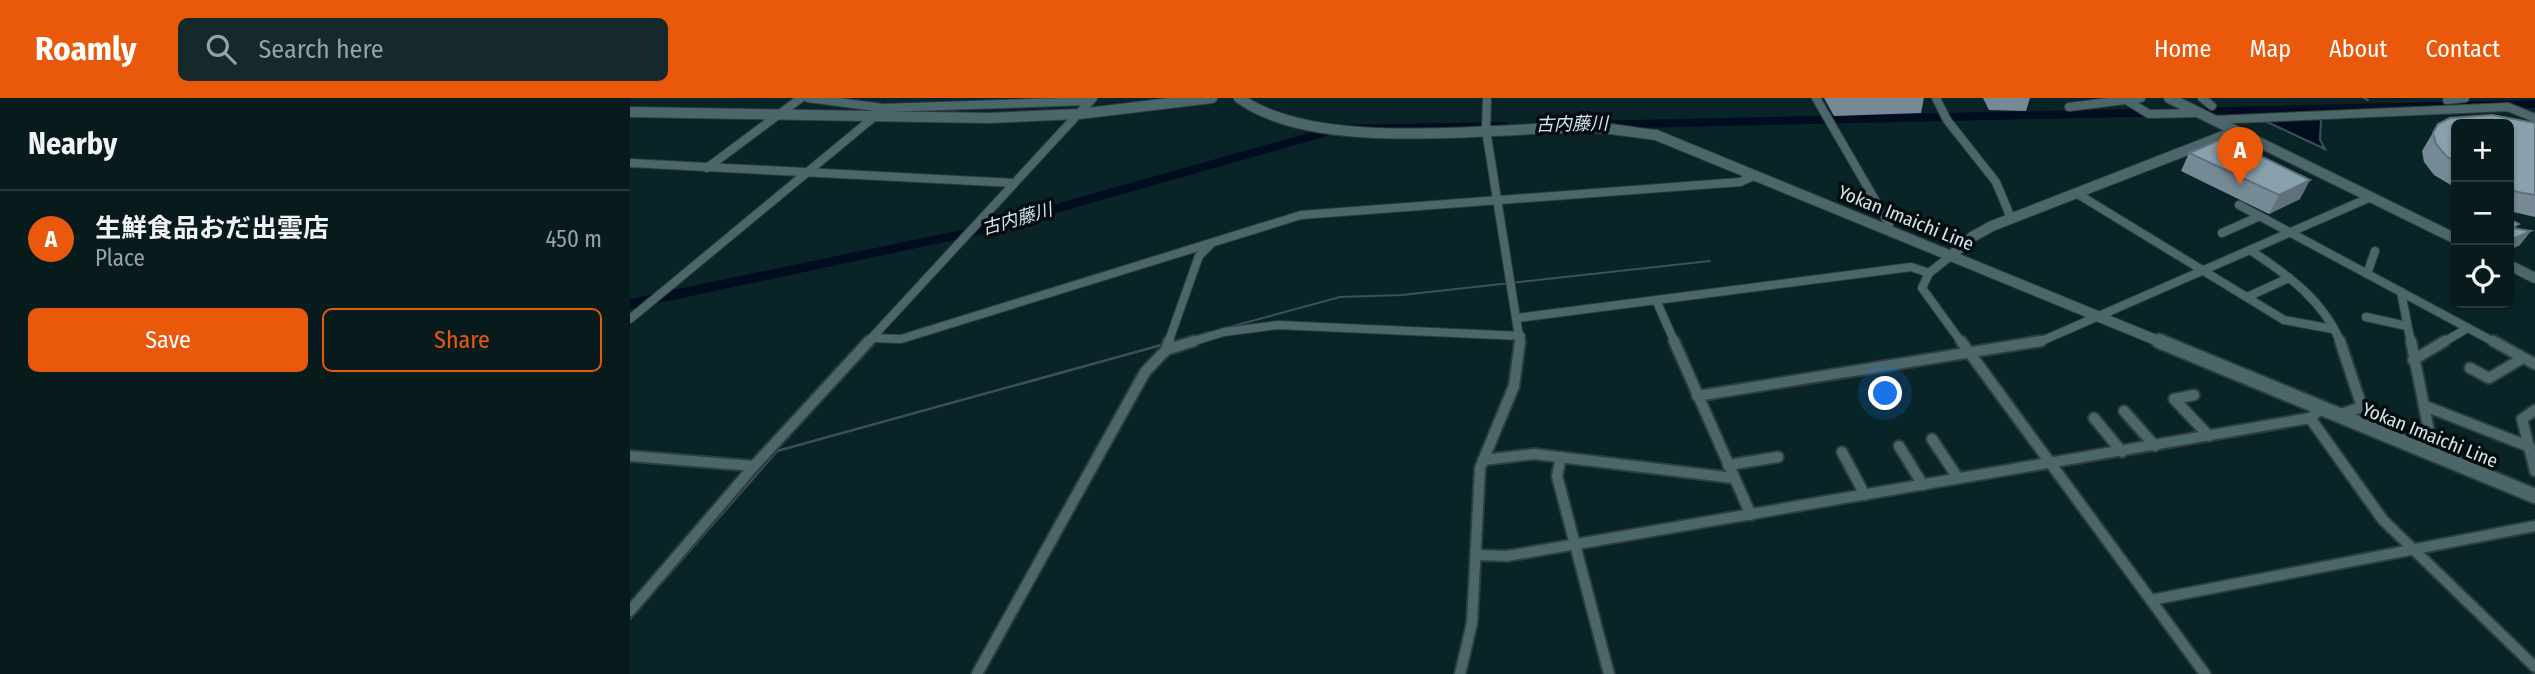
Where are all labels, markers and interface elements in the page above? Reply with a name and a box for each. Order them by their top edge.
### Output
search box [178,18,668,81]
text: Roamly [35,29,136,69]
icon: search [202,30,240,68]
text: Search here [258,34,384,65]
text: Home [2154,35,2211,63]
text: Map [2249,35,2291,63]
text: About [2329,35,2387,63]
text: Contact [2425,35,2500,63]
water label: 古内藤川 [1536,112,1610,136]
map controls [2451,119,2514,308]
button: + [2451,119,2514,182]
text: Nearby [28,126,117,162]
pin: A [2217,127,2263,185]
street label: Yokan Imaichi Line [1835,180,1977,256]
button: − [2451,182,2514,245]
water label: 古内藤川 [979,198,1057,239]
text: 生鮮食品おだ出雲店 [95,213,329,244]
text: A [45,225,57,253]
text: 450 m [545,225,602,253]
text: Place [95,244,145,272]
button: locate [2451,245,2514,308]
button: Save [28,308,308,372]
button: Share [322,308,602,372]
your location [1868,376,1902,410]
street label: Yokan Imaichi Line [2359,397,2501,473]

